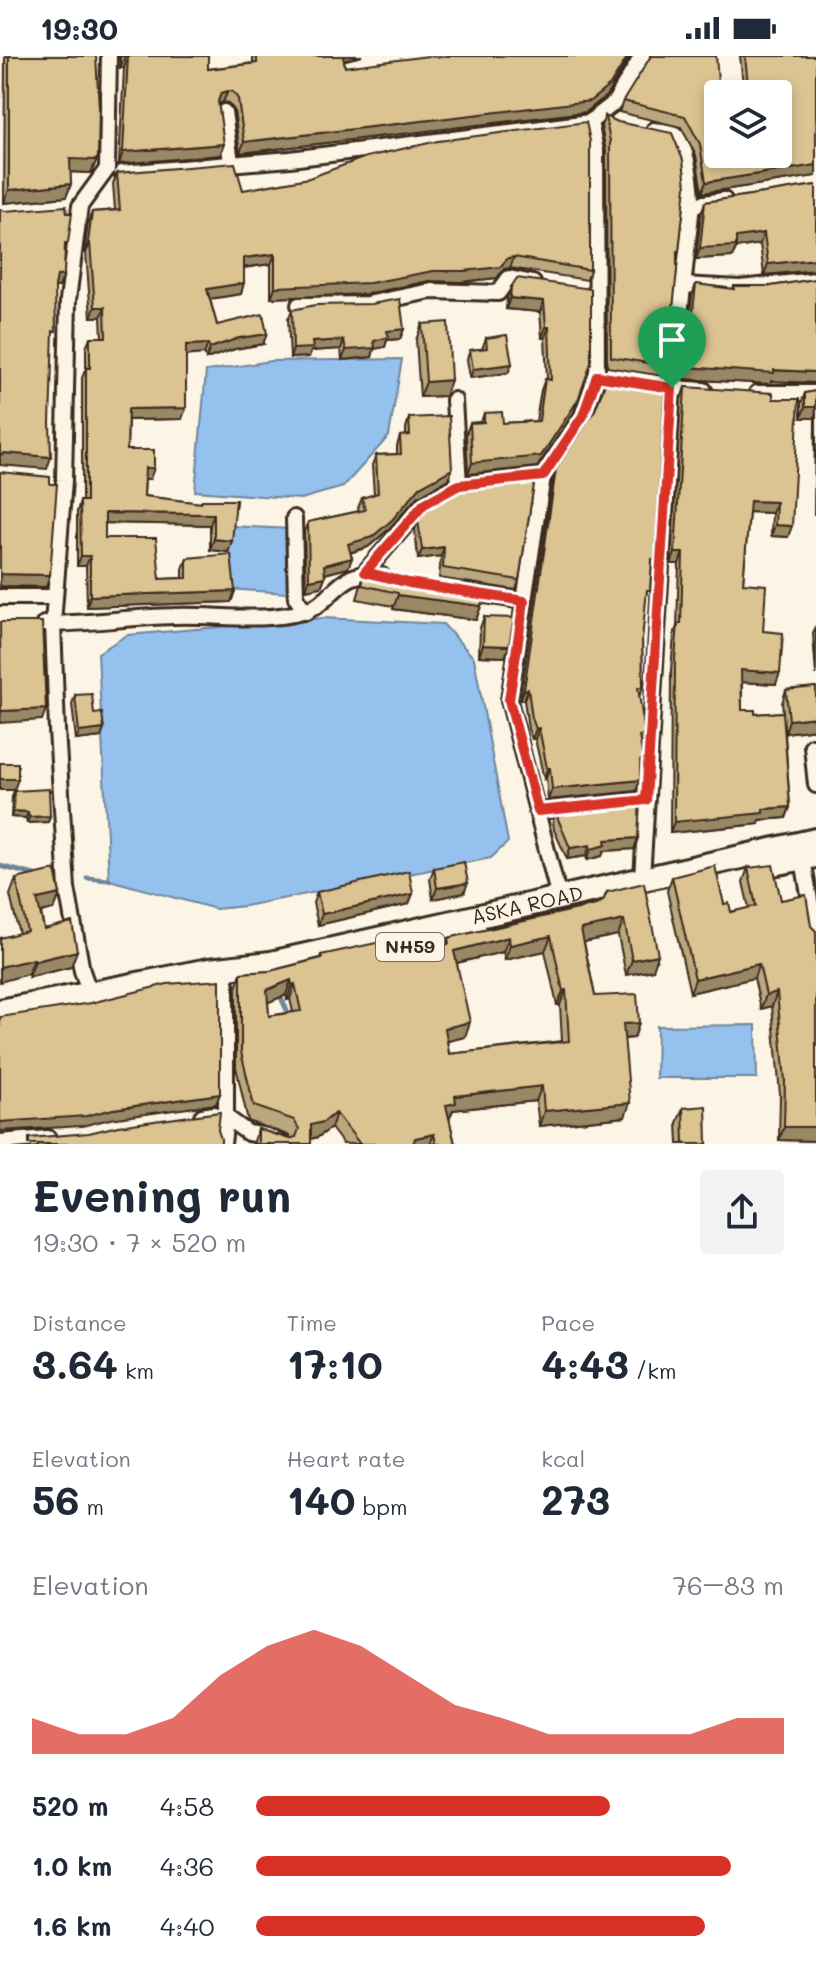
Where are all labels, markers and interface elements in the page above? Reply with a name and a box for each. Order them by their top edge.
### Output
text: 19:30 [40,8,118,48]
map controls [704,80,792,168]
button: layers [704,80,792,168]
pin [638,306,706,388]
icon: arrive [650,318,694,362]
street label: ASKA ROAD [469,879,585,929]
road number: NH59 [376,933,444,961]
text: Evening run [32,1166,291,1223]
button: share [700,1170,784,1254]
text: 19:30 · 7 × 520 m [32,1225,246,1259]
text: Distance [32,1308,127,1337]
text: Time [287,1308,337,1337]
text: Pace [541,1308,595,1337]
text: 3.64 [32,1337,118,1389]
text: 17:10 [287,1337,383,1389]
text: 4:43 [541,1337,629,1389]
text: km [118,1356,154,1385]
text: /km [629,1356,677,1385]
text: Elevation [32,1444,131,1473]
text: Heart rate [287,1444,405,1473]
text: kcal [541,1444,585,1473]
text: 56 [32,1473,80,1525]
text: 140 [287,1473,355,1525]
text: 273 [541,1473,610,1525]
text: m [80,1492,104,1521]
text: bpm [355,1492,408,1521]
text: Elevation [32,1568,149,1602]
text: 76–83 m [673,1568,784,1602]
text: 520 m [32,1789,108,1823]
text: 4:58 [160,1789,214,1823]
text: 1.0 km [32,1849,112,1883]
text: 4:36 [160,1849,214,1883]
text: 1.6 km [32,1909,111,1943]
text: 4:40 [160,1909,215,1943]

